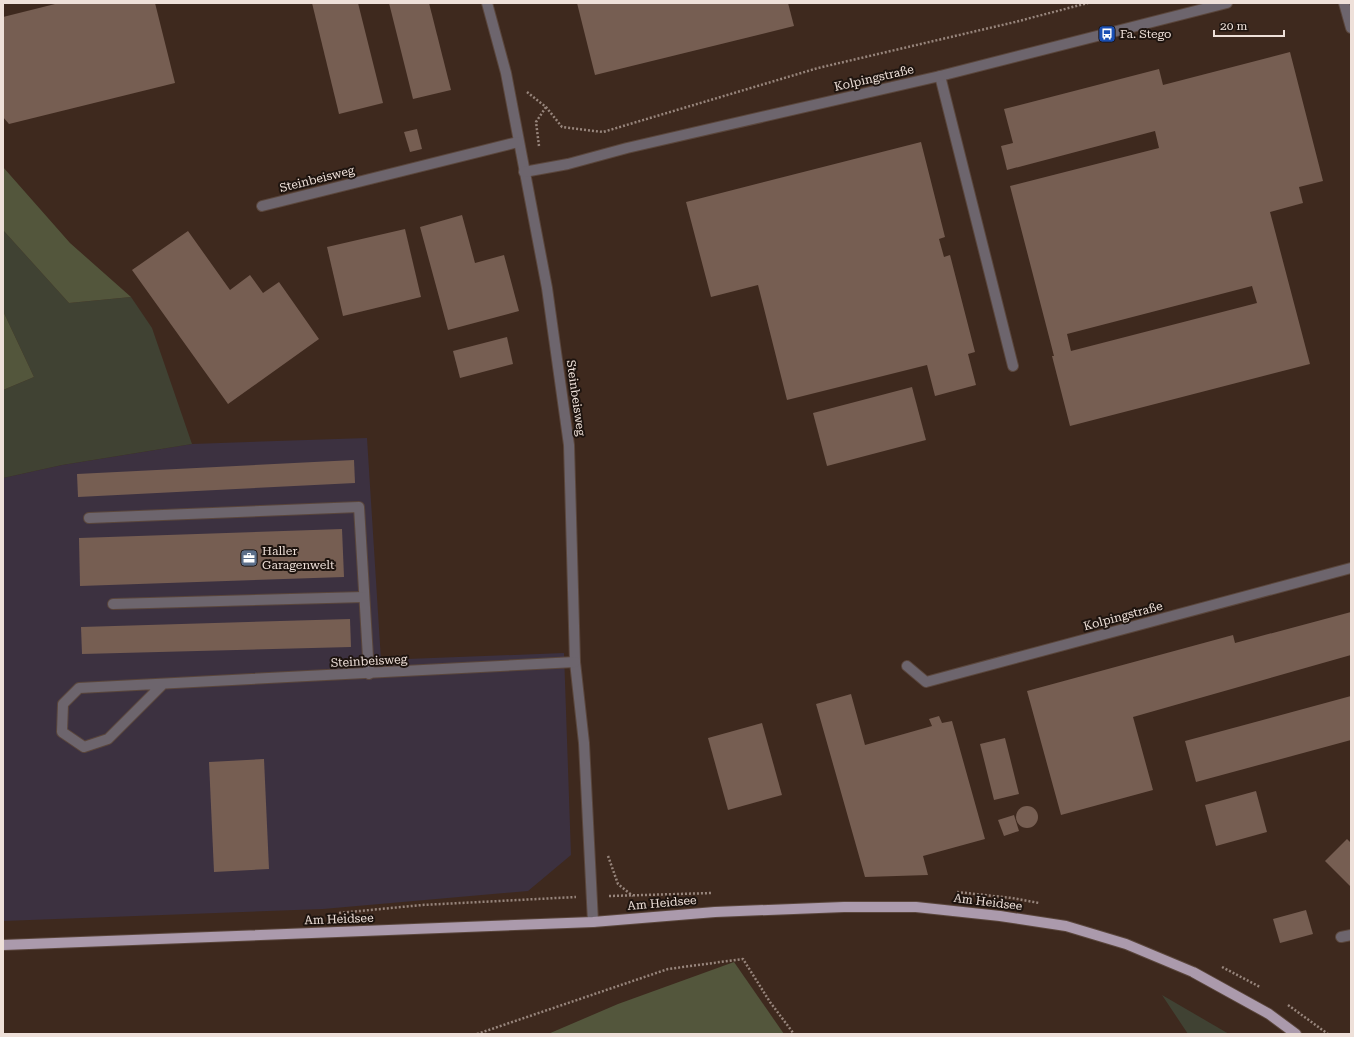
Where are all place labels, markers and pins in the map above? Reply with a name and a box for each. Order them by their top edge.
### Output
bus stop icon: Fa. Stego [1097,24,1117,44]
place label: Fa. Stego [1120,27,1171,41]
place label: Haller Garagenwelt [262,544,335,572]
office icon: Haller Garagenwelt [239,548,259,568]

